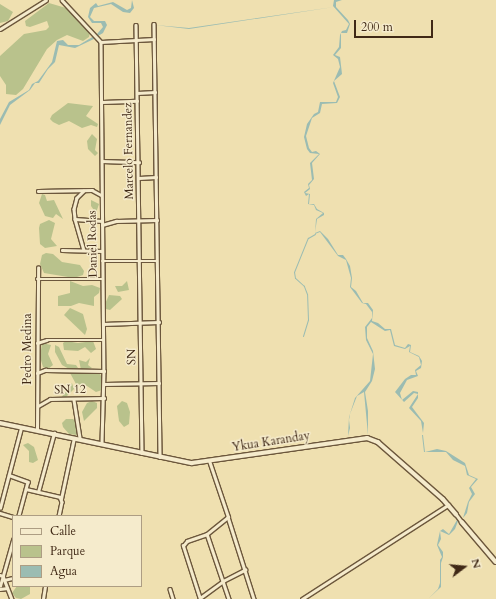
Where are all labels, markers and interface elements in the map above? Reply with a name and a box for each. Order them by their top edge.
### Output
scale bar [356,12,435,38]
text: 200 m [361,19,393,35]
street label: Marcelo Fernandez [121,102,137,200]
street label: Daniel Rodas [85,210,101,278]
street label: Pedro Medina [21,313,35,385]
street label: SN [125,349,139,365]
street label: SN 12 [54,383,86,397]
street label: Ykua Karanday [231,429,311,455]
legend [12,515,142,587]
text: Calle [50,523,76,539]
text: Parque [50,543,85,559]
north arrow [444,547,484,587]
text: N [467,557,485,570]
text: Agua [50,563,77,579]

